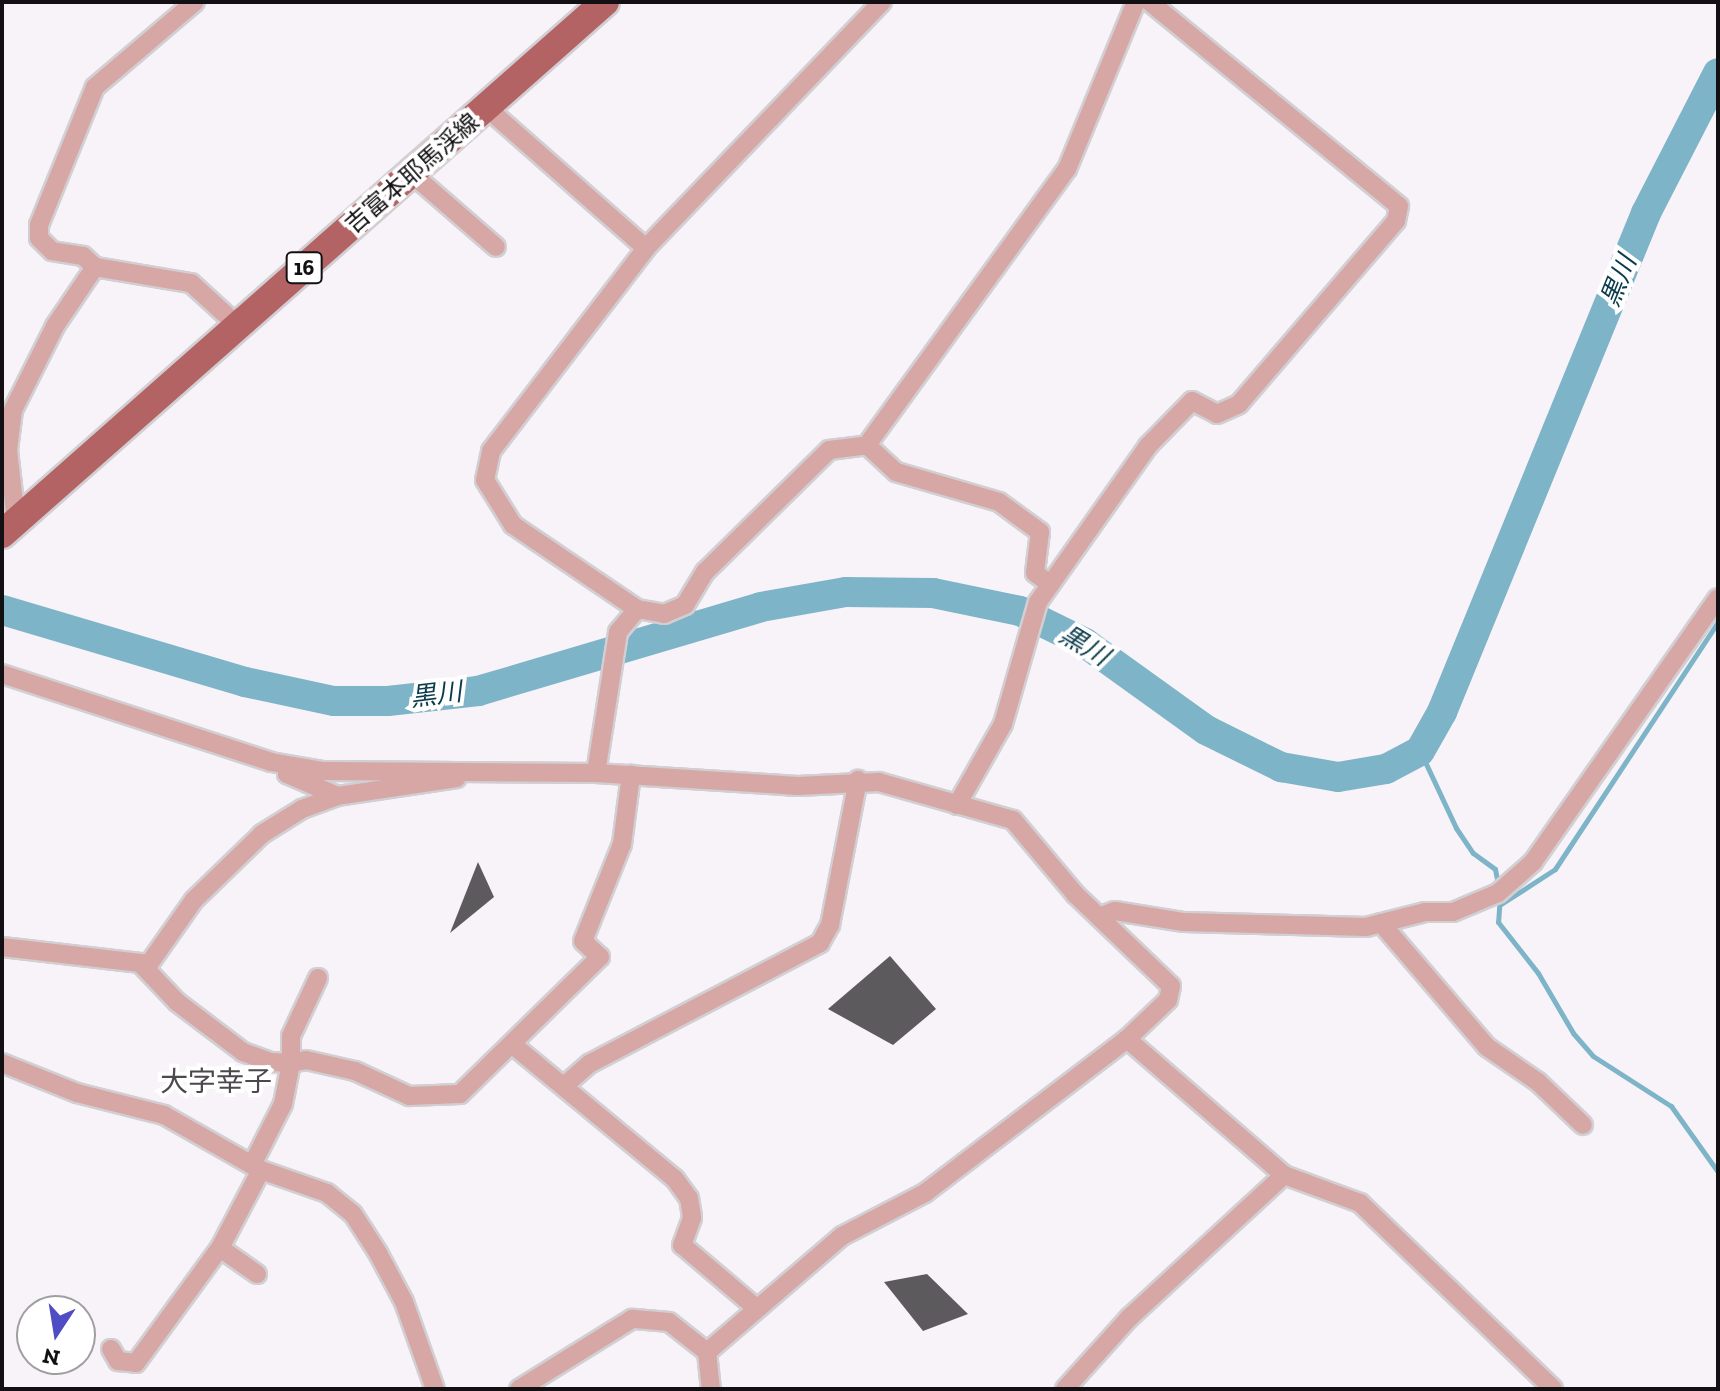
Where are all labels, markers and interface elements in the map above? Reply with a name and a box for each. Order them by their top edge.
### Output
street label: 吉富本耶馬渓線 [339,107,485,239]
road number: 16 [284,250,324,286]
water label: 黒川 [1595,251,1643,311]
water label: 黒川 [1054,619,1114,673]
water label: 黒川 [408,676,464,714]
district label: 大字幸子 [160,1065,272,1099]
north arrow [16,1295,96,1375]
text: N [40,1342,62,1372]

